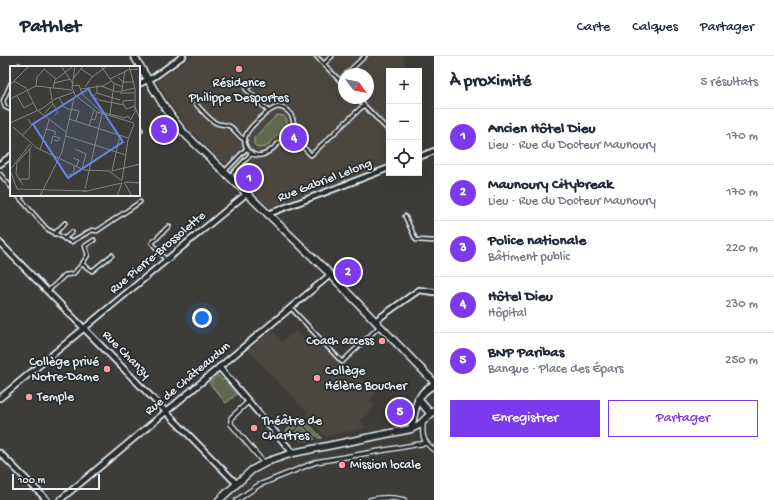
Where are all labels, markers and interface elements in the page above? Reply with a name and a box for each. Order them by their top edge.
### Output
text: Pathlet [20,16,81,39]
text: Carte [577,19,610,36]
text: Calques [632,19,678,36]
text: Partager [700,19,754,36]
marker: Résidence Philippe Desportes [234,64,244,74]
inset map [10,66,140,196]
north arrow [338,68,374,104]
map controls [386,68,422,176]
button: + [386,68,422,104]
text: À proximité [450,72,531,92]
text: 5 résultats [700,75,758,90]
place label: Résidence Philippe Desportes [188,76,290,106]
button: − [386,104,422,140]
pin: 3 [151,115,177,145]
text: Ancien Hôtel Dieu [488,120,596,138]
pin: 4 [281,123,307,153]
text: 1 [460,129,466,144]
text: 170 m [726,129,758,144]
text: Lieu · Rue du Docteur Maunoury [488,138,656,153]
button: locate [386,140,422,176]
street label: Rue Gabriel Lelong [276,156,374,206]
pin: 1 [236,163,262,193]
text: Maunoury Citybreak [488,176,613,194]
text: 2 [460,185,466,200]
text: 170 m [726,185,758,200]
text: Lieu · Rue du Docteur Maunoury [488,194,656,209]
street label: Rue Pierre-Brossolette [107,208,209,298]
text: Police nationale [488,232,586,250]
text: 3 [460,241,466,256]
text: 220 m [726,241,758,256]
text: Bâtiment public [488,250,570,265]
pin: 2 [335,257,361,287]
text: Hôtel Dieu [488,288,553,306]
text: 4 [460,297,466,312]
text: 230 m [725,297,758,312]
text: Hôpital [488,306,527,321]
your location [192,308,212,328]
street label: Rue Chanzy [99,328,154,383]
place label: Coach access [306,334,375,349]
marker: Coach access [377,336,387,346]
street label: Rue de Châteaudun [142,338,234,419]
text: BNP Paribas [488,344,564,362]
text: 5 [460,353,466,368]
text: 250 m [725,353,758,368]
place label: Collège privé Notre-Dame [29,355,99,385]
text: Banque · Place des Épars [488,362,624,377]
marker: Collège privé Notre-Dame [102,364,112,374]
place label: Collège Hélène Boucher [325,364,408,394]
marker: Collège Hélène Boucher [312,373,322,383]
place label: Temple [36,390,74,405]
marker: Temple [24,392,34,402]
pin: 5 [387,397,413,427]
button: Enregistrer [450,400,600,437]
button: Partager [608,400,758,437]
place label: Théâtre de Chartres [261,413,322,444]
marker: Théâtre de Chartres [249,423,259,433]
place label: Mission locale [350,458,421,473]
marker: Mission locale [337,460,347,470]
scale bar [12,472,100,491]
text: 100 m [18,475,45,487]

